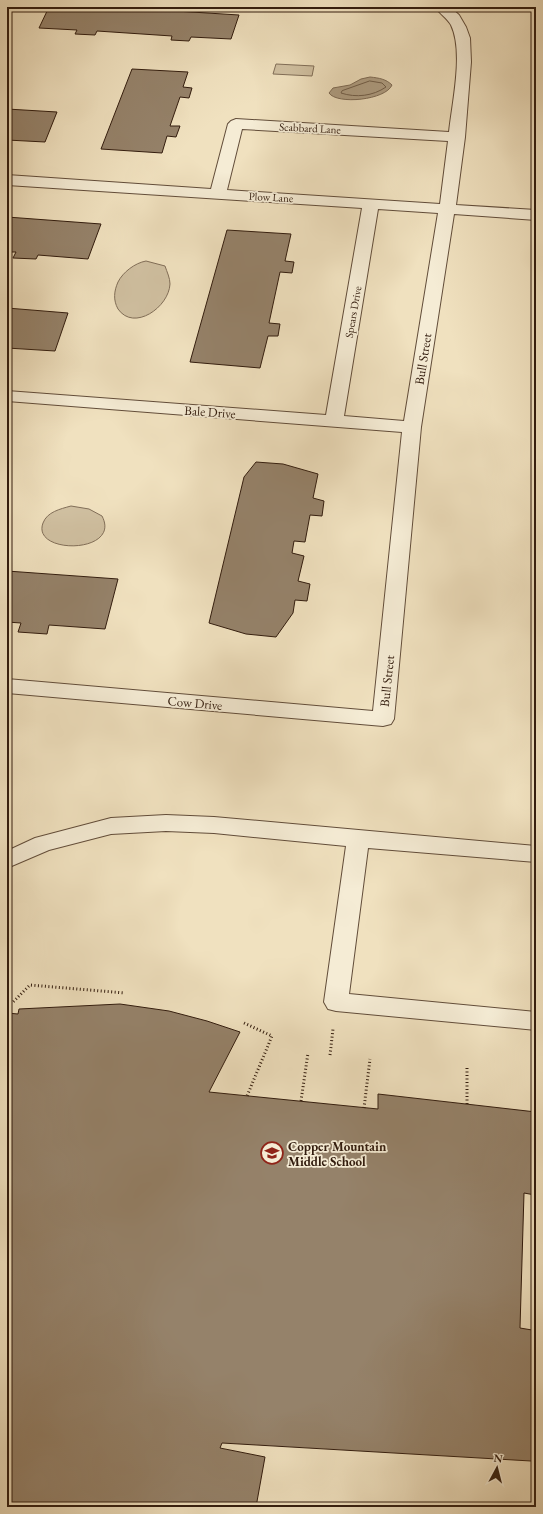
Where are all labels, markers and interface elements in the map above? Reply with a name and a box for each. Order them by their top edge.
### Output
street label: Scabbard Lane [279,119,342,137]
street label: Plow Lane [248,189,294,205]
street label: Spears Drive [342,284,365,339]
street label: Bull Street [411,332,435,386]
street label: Bale Drive [184,402,236,422]
street label: Bull Street [376,654,398,708]
street label: Cow Drive [167,692,223,714]
place label: Copper Mountain Middle School [288,1138,387,1170]
school or university icon: Copper Mountain Middle School [259,1140,285,1166]
north arrow [477,1448,517,1488]
text: N [493,1451,504,1466]

